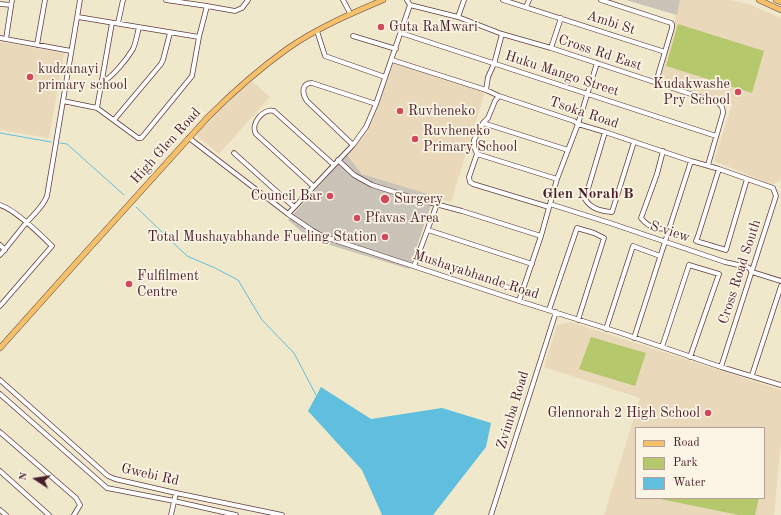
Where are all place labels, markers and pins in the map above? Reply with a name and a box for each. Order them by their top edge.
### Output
place label: Guta RaMwari [389,19,478,35]
marker: Guta RaMwari [376,22,386,32]
place label: kudzanayi primary school [38,61,127,94]
marker: kudzanayi primary school [25,72,35,82]
place label: Kudakwashe Pry School [653,76,730,108]
marker: Kudakwashe Pry School [733,87,743,97]
place label: Ruvheneko [408,103,475,119]
marker: Ruvheneko [395,106,405,116]
place label: Ruvheneko Primary School [423,123,517,156]
marker: Ruvheneko Primary School [410,134,420,144]
place label: Council Bar [251,188,322,204]
marker: Council Bar [325,191,335,201]
place label: Surgery [394,191,443,207]
marker: Surgery [379,193,391,205]
place label: Pfavas Area [365,210,439,226]
marker: Pfavas Area [352,213,362,223]
place label: Total Mushayabhande Fueling Station [147,229,377,245]
marker: Total Mushayabhande Fueling Station [380,232,390,242]
place label: Fulfilment Centre [137,268,199,300]
marker: Fulfilment Centre [124,279,134,289]
place label: Glennorah 2 High School [547,405,700,421]
marker: Glennorah 2 High School [703,408,713,418]

